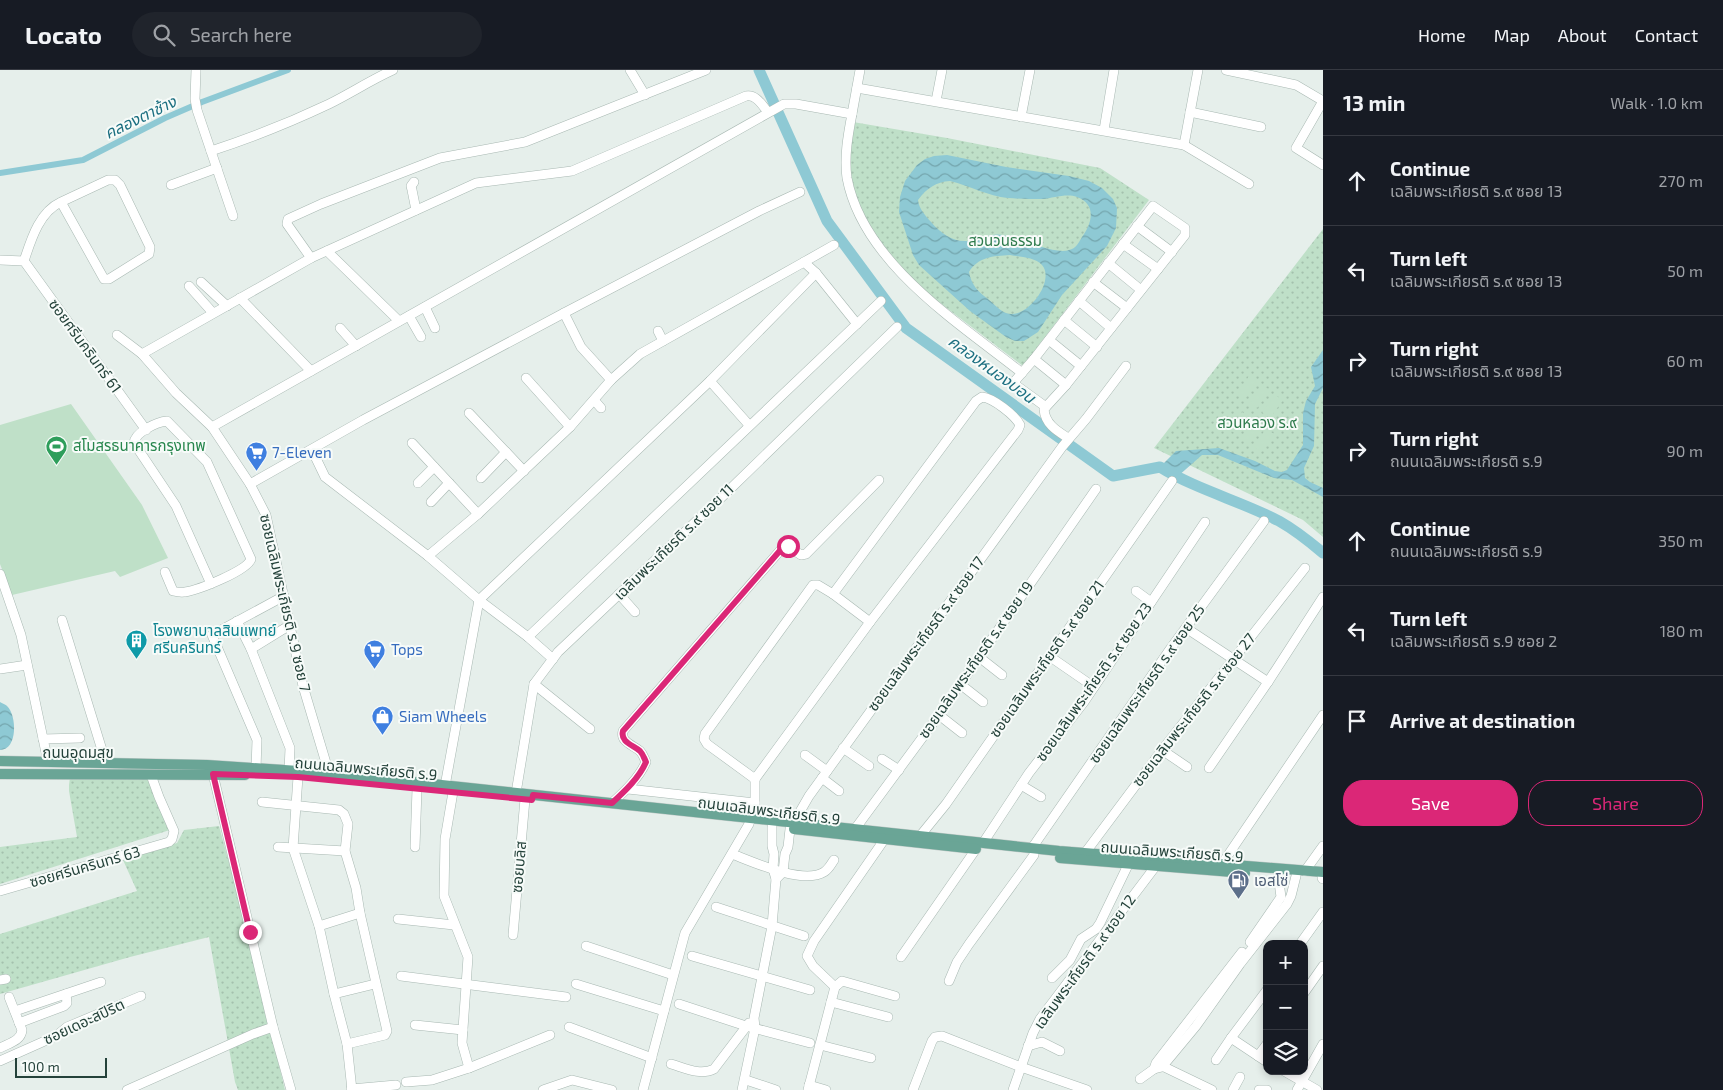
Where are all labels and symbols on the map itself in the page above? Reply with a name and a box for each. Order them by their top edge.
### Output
water label: คลองตาช้าง [101,90,180,142]
park label: สวนวนธรรม [968,231,1042,249]
street label: ซอยศรีนครินทร์ 61 [46,295,126,396]
water label: คลองหนองบอน [945,331,1040,407]
park label: สวนหลวง ร.๙ [1217,413,1297,431]
sports icon: สโมสรธนาคารกรุงเทพ [45,434,69,465]
place label: สโมสรธนาคารกรุงเทพ [73,436,206,455]
supermarket icon: 7-Eleven [244,441,268,472]
place label: 7-Eleven [272,443,332,461]
street label: เฉลิมพระเกียรติ ร.๙ ซอย 11 [610,479,737,603]
street label: ซอยเฉลิมพระเกียรติ ร.9 ซอย 7 [257,512,315,694]
route start [777,535,800,558]
street label: ซอยเฉลิมพระเกียรติ ร.๙ ซอย 17 [863,552,988,714]
street label: ซอยเฉลิมพระเกียรติ ร.๙ ซอย 21 [985,576,1107,740]
street label: ซอยเฉลิมพระเกียรติ ร.๙ ซอย 19 [914,577,1036,741]
street label: ซอยเฉลิมพระเกียรติ ร.๙ ซอย 23 [1031,598,1155,764]
street label: ซอยเฉลิมพระเกียรติ ร.๙ ซอย 25 [1084,601,1208,766]
place label: โรงพยาบาลสินแพทย์ ศรีนครินทร์ [153,621,277,656]
building icon: โรงพยาบาลสินแพทย์ ศรีนครินทร์ [125,628,149,659]
street label: ซอยเฉลิมพระเกียรติ ร.๙ ซอย 27 [1128,629,1259,790]
supermarket icon: Tops [363,638,387,669]
place label: Tops [391,640,423,658]
shop icon: Siam Wheels [371,705,395,736]
place label: Siam Wheels [399,707,487,725]
street label: ถนนอุดมสุข [42,743,114,762]
street label: ถนนเฉลิมพระเกียรติ ร.9 [294,753,438,783]
street label: ถนนเฉลิมพระเกียรติ ร.9 [697,792,841,828]
street label: ถนนเฉลิมพระเกียรติ ร.9 [1100,837,1244,865]
street label: ซอยบลิส [507,840,529,894]
street label: ซอยศรีนครินทร์ 63 [27,842,142,890]
fuel station icon: เอสโซ่ [1226,869,1250,900]
place label: เอสโซ่ [1254,871,1288,889]
street label: เฉลิมพระเกียรติ ร.๙ ซอย 12 [1029,891,1139,1032]
route end [239,921,262,944]
street label: ซอยเดอะสปิริต [40,994,127,1048]
scale bar [15,1055,108,1078]

